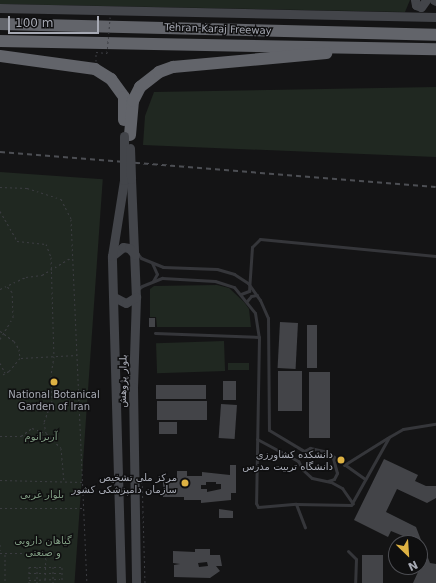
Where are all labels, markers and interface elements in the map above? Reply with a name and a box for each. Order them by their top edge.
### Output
scale bar [10,8,101,34]
text: 100 m [15,16,53,30]
street label: Tehran-Karaj Freeway [164,21,272,37]
street label: بلوار پژوهش [117,354,129,408]
marker: National Botanical Garden of Iran [49,377,59,387]
place label: National Botanical Garden of Iran [8,388,100,412]
park label: آربرانوم [25,431,57,443]
place label: دانشکده کشاورزی دانشگاه تربیت مدرس [242,448,333,472]
marker: دانشکده کشاورزی دانشگاه تربیت مدرس [336,455,346,465]
place label: مرکز ملی تشخیص سازمان دامپزشکی کشور [72,471,177,494]
marker: مرکز ملی تشخیص سازمان دامپزشکی کشور [180,478,190,488]
park label: بلوار غربی [20,489,64,501]
park label: گیاهان دارویی و صنعتی [14,534,72,558]
north arrow [388,535,428,575]
text: N [406,558,420,573]

